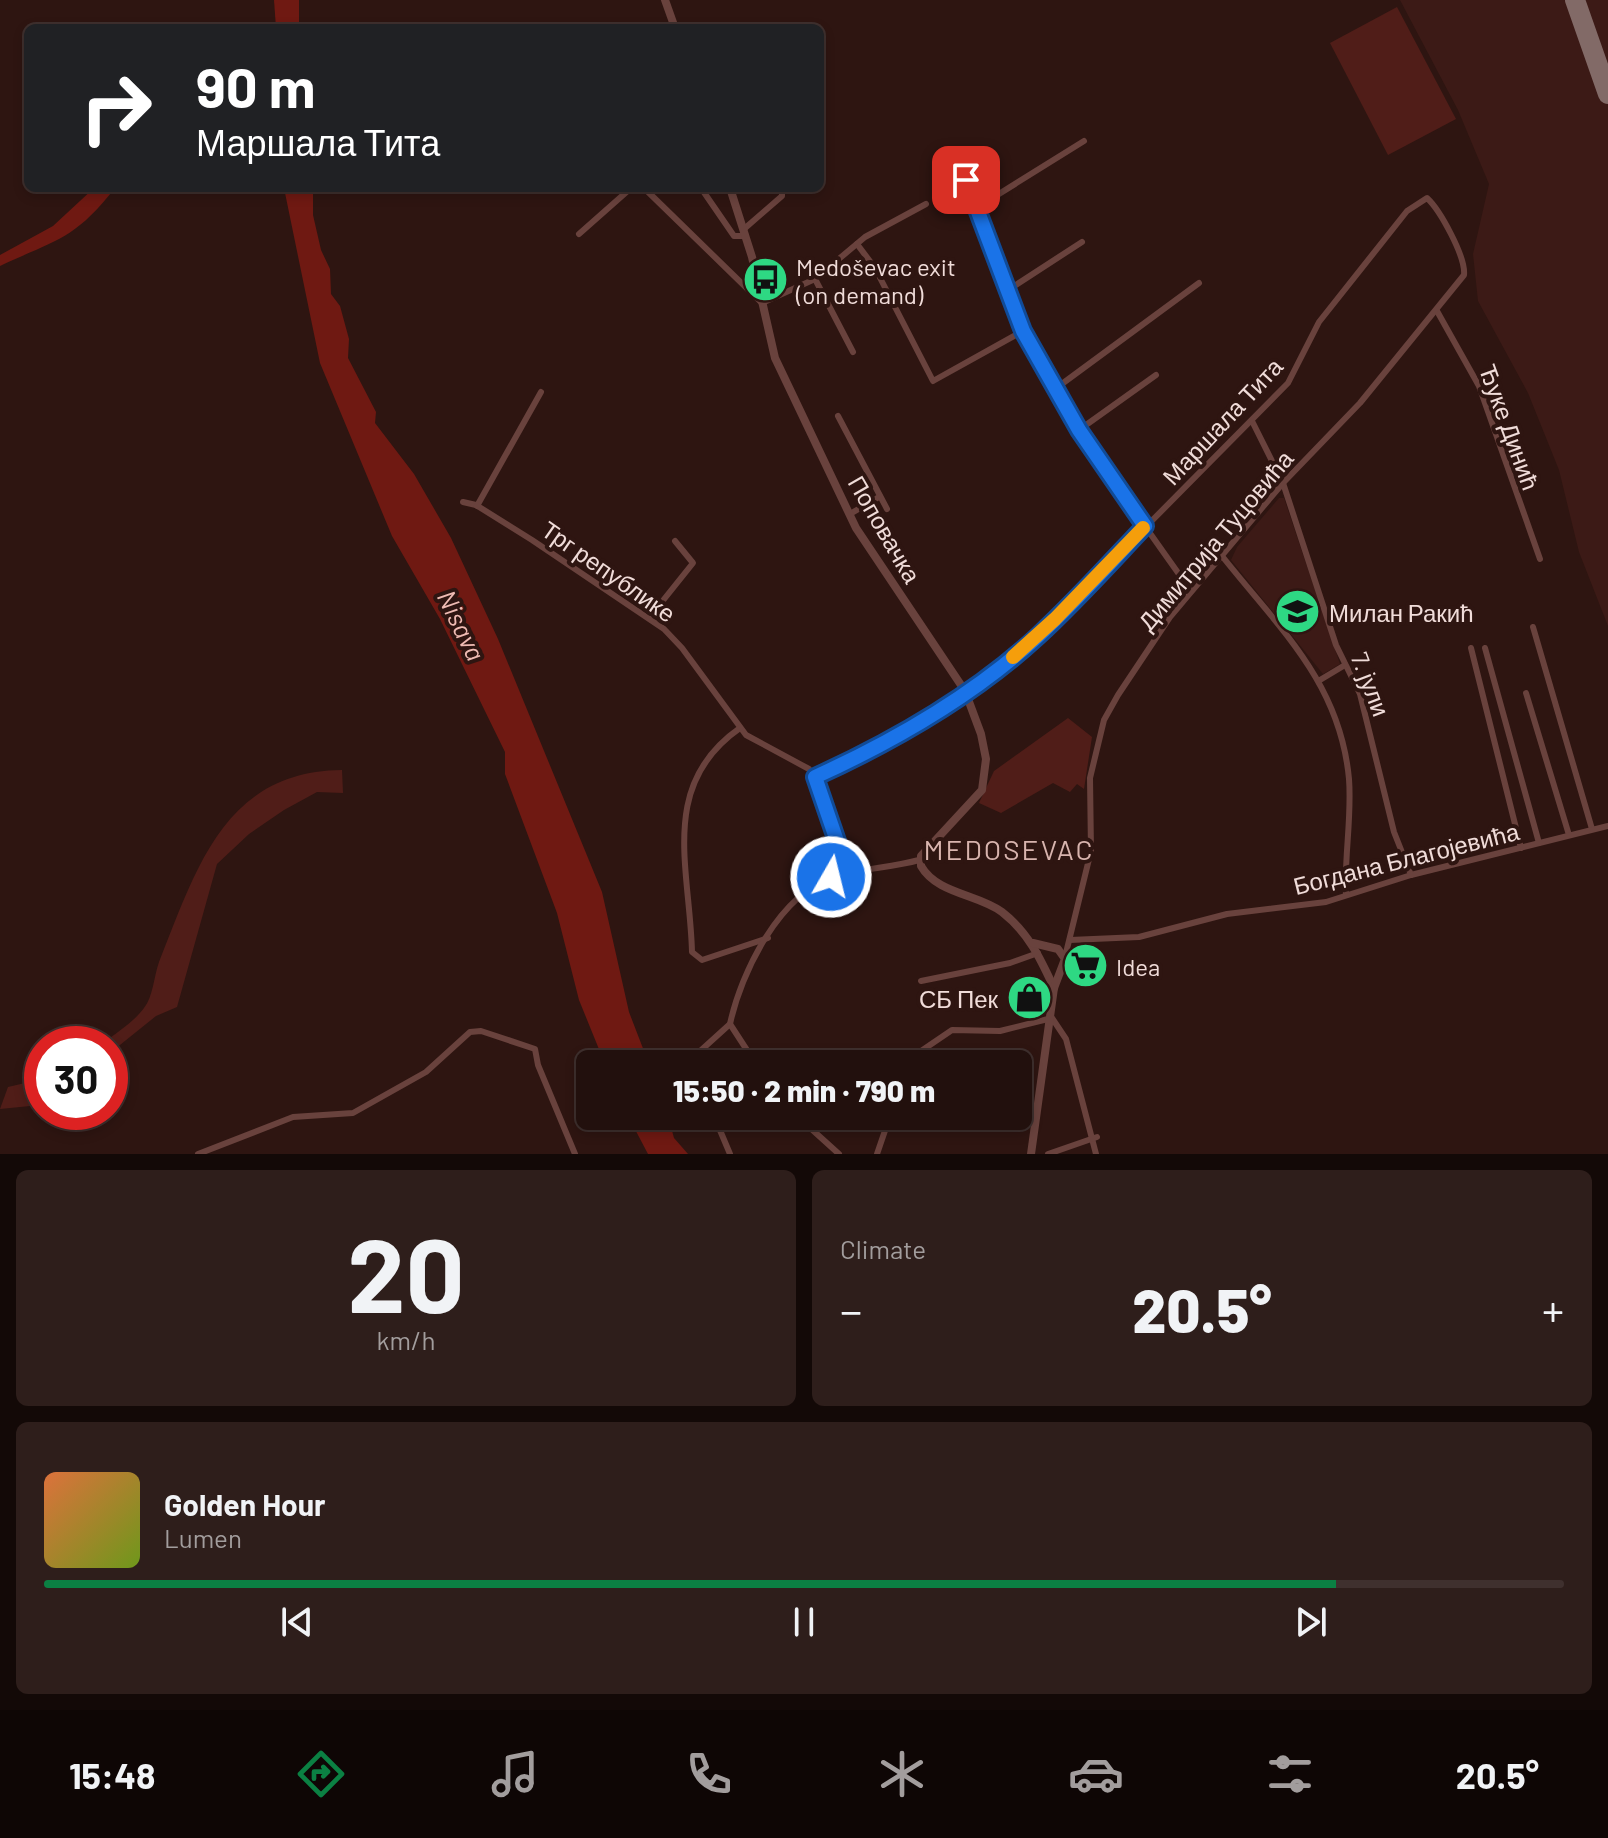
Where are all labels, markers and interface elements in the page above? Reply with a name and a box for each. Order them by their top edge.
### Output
text: 90 m [196,52,316,119]
icon: right [64,56,168,160]
text: Маршала Тита [196,120,440,163]
pin [932,146,1000,214]
icon: arrive [944,158,988,202]
place label: Medoševac exit (on demand) [795,252,956,309]
bus stop icon: Medoševac exit (on demand) [741,256,789,304]
street label: Маршала Тита [1156,351,1289,490]
street label: Ђуке Динић [1474,360,1546,494]
street label: Димитрија Туцовића [1131,444,1299,636]
street label: Поповачка [843,470,928,588]
street label: Трг републике [537,514,681,628]
water label: Nisava [432,585,492,665]
school or university icon: Милан Ракић [1274,588,1322,636]
place label: Милан Ракић [1329,598,1474,627]
street label: 7. јули [1346,648,1396,720]
street label: Богдана Благојевића [1290,816,1522,900]
district label: MEDOSEVAC [924,832,1094,866]
position arrow [789,835,873,919]
supermarket icon: Idea [1061,942,1109,990]
place label: Idea [1116,952,1160,981]
shop icon: СБ Пек [1005,974,1053,1022]
place label: СБ Пек [919,984,998,1013]
speed limit sign: 30 [24,1026,128,1130]
text: 15:50 · 2 min · 790 m [673,1072,935,1108]
text: 20 [347,1209,465,1334]
text: Climate [840,1233,926,1264]
text: 20.5° [1132,1273,1272,1345]
text: − [840,1283,862,1336]
text: + [1542,1283,1564,1336]
text: km/h [377,1324,435,1355]
text: Golden Hour [164,1486,326,1522]
text: Lumen [164,1522,242,1553]
icon: previous [275,1600,319,1644]
icon: pause [782,1600,826,1644]
icon: next [1289,1600,1333,1644]
icon: directions [293,1746,349,1802]
icon: music [487,1746,543,1802]
icon: phone [681,1746,737,1802]
icon: climate [874,1746,930,1802]
icon: car [1068,1746,1124,1802]
icon: filters [1262,1746,1318,1802]
text: 15:48 [69,1753,155,1796]
text: 20.5° [1456,1753,1539,1796]

